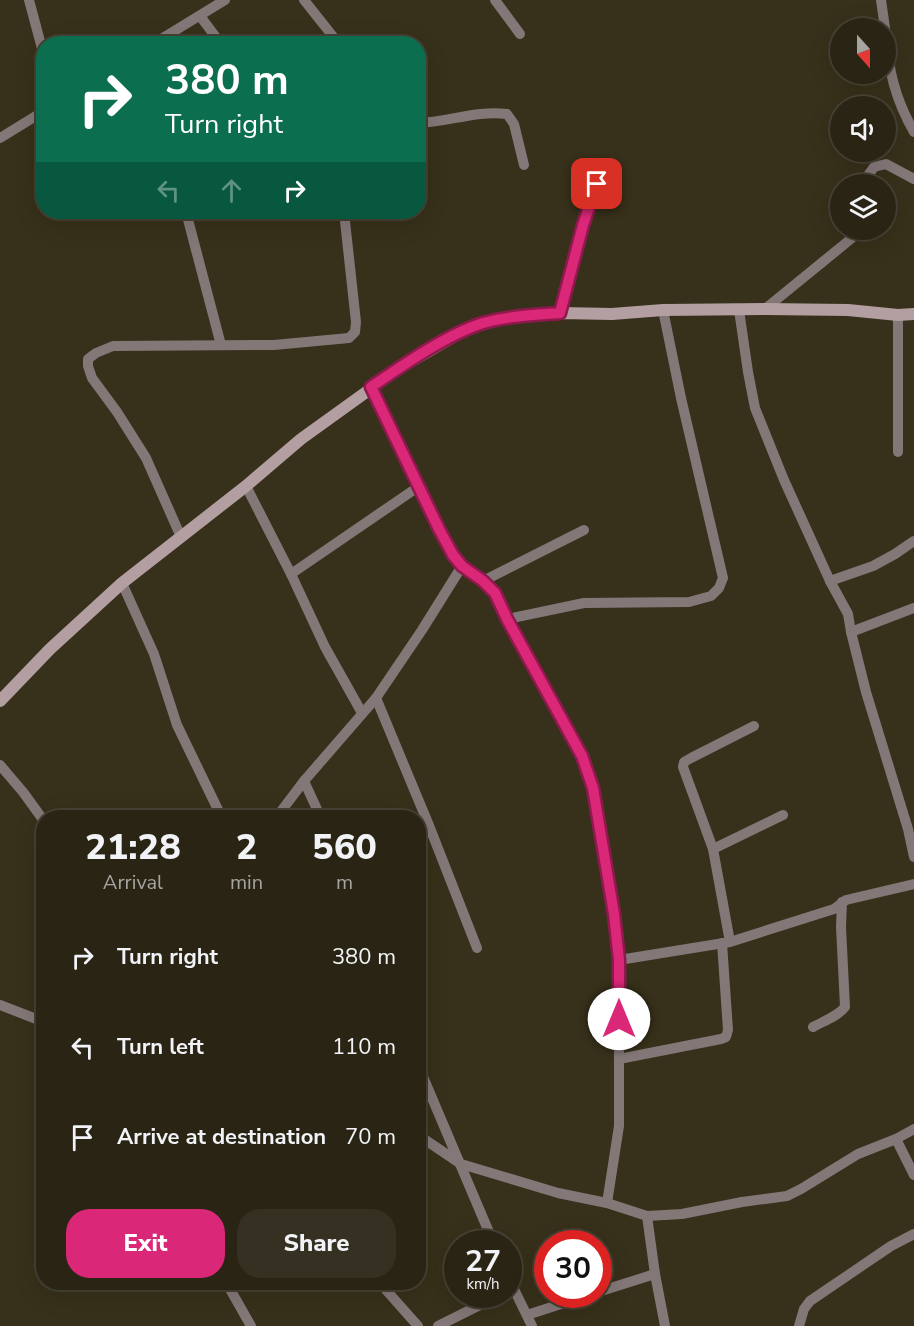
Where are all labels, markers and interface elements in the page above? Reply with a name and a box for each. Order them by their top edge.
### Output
north arrow [830,18,896,84]
map controls [830,18,896,240]
text: 380 m [165,52,289,109]
icon: right [66,60,144,138]
button: sound [830,96,896,162]
text: Turn right [165,106,283,143]
pin [571,158,622,209]
icon: arrive [580,167,613,200]
icon: left [152,174,185,207]
icon: ahead [215,174,248,207]
icon: right [278,174,311,207]
button: layers [830,174,896,240]
text: 21:28 [85,823,181,872]
text: 2 [236,823,257,872]
text: 560 [312,823,377,872]
text: Arrival [103,869,163,896]
text: min [230,869,263,896]
text: m [336,869,353,896]
icon: right [66,941,99,974]
text: Turn right [117,942,218,972]
text: 380 m [332,942,396,972]
position arrow [587,987,651,1051]
icon: left [66,1031,99,1064]
text: Turn left [117,1032,204,1062]
text: 110 m [332,1032,396,1062]
icon: arrive [66,1121,99,1154]
text: Arrive at destination [117,1122,326,1152]
text: 70 m [345,1122,396,1152]
button: Exit [66,1209,225,1278]
button: Share [237,1209,396,1278]
speed limit sign: 30 [534,1230,612,1308]
text: 27 [465,1241,501,1282]
text: km/h [466,1274,500,1294]

